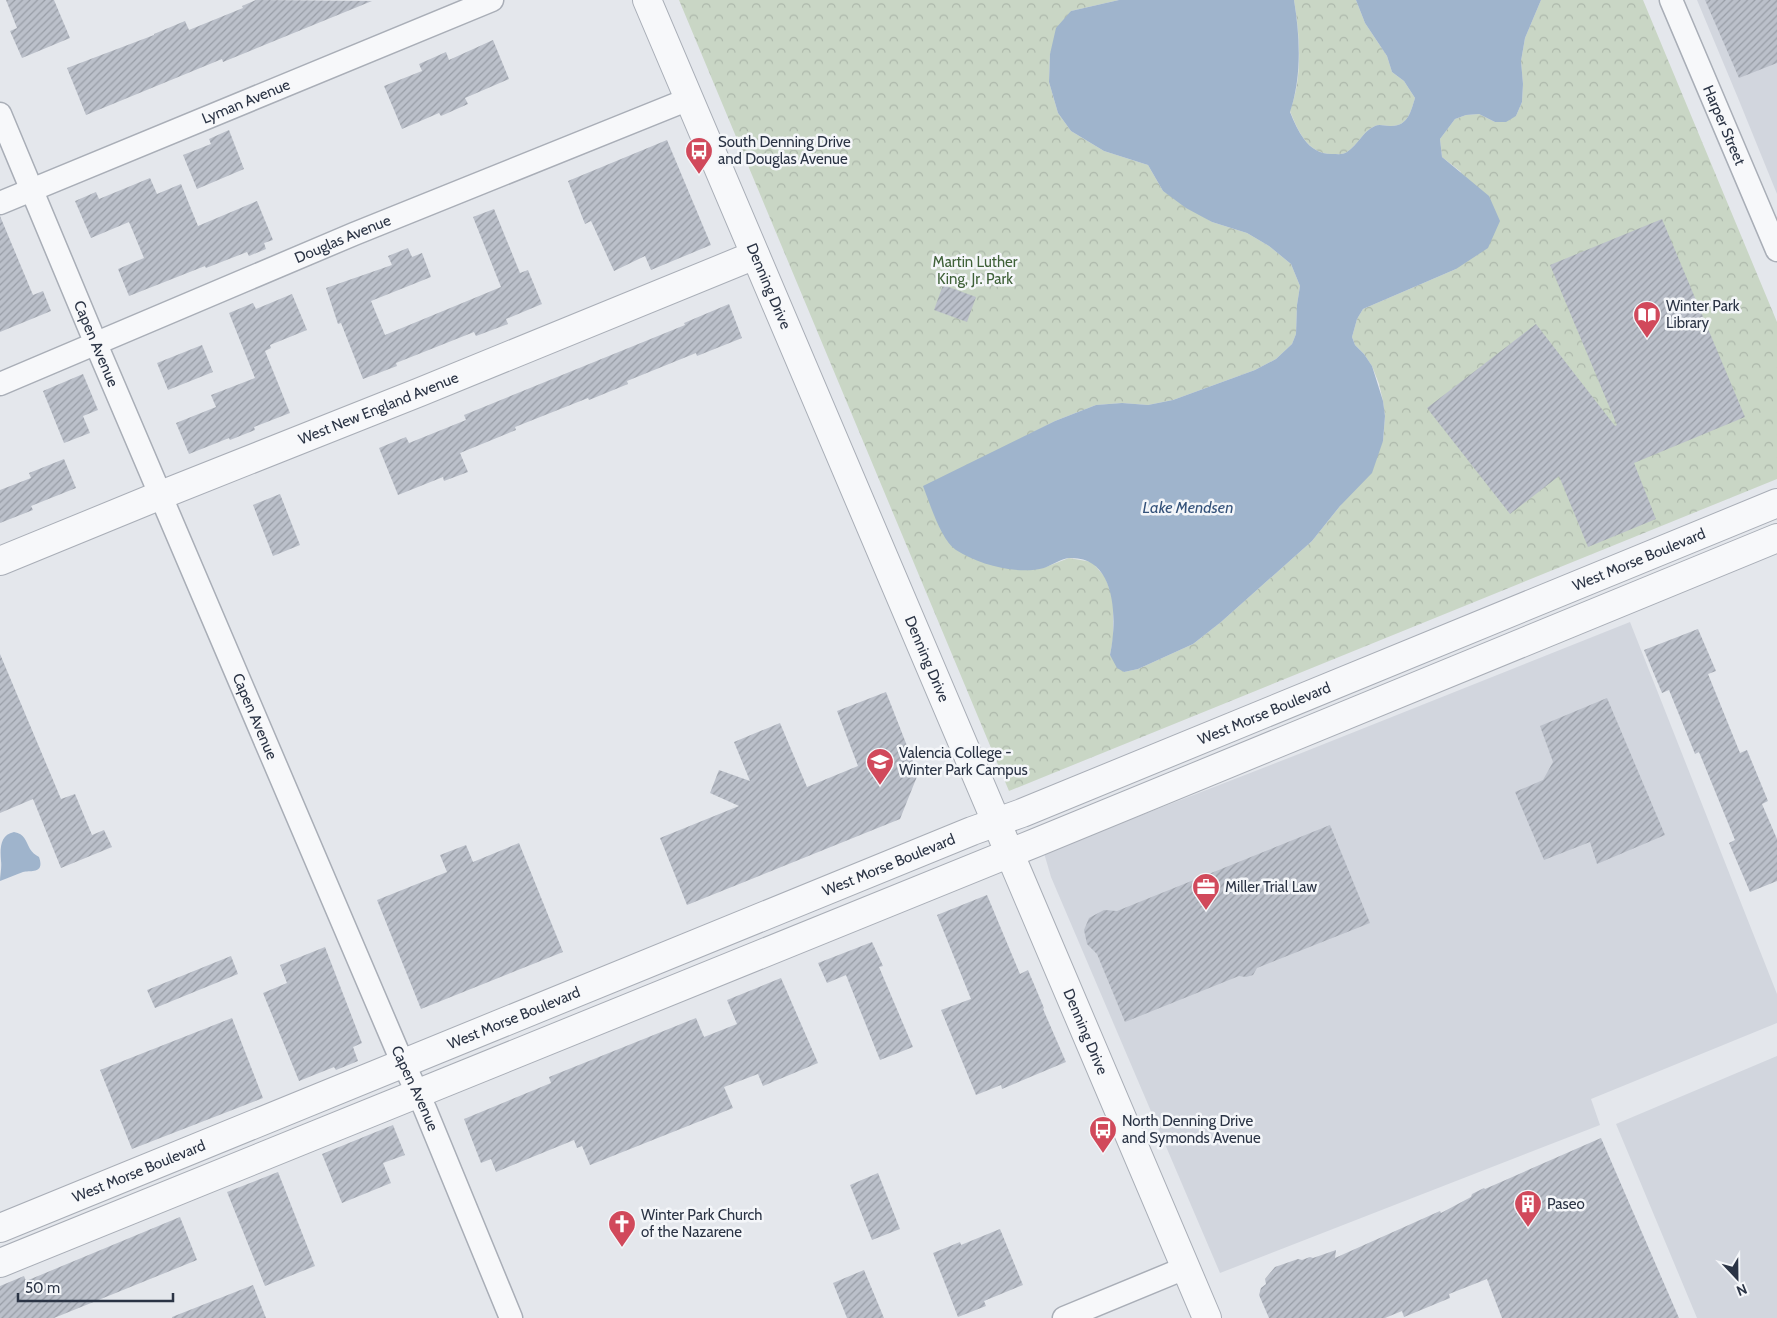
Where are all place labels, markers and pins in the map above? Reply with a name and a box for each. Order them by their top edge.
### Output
place label: South Denning Drive and Douglas Avenue [718,133,851,168]
bus stop icon: South Denning Drive and Douglas Avenue [684,136,714,175]
place label: Winter Park Library [1666,297,1740,332]
library icon: Winter Park Library [1632,300,1662,339]
place label: Valencia College - Winter Park Campus [899,744,1028,779]
school or university icon: Valencia College - Winter Park Campus [865,747,895,786]
office icon: Miller Trial Law [1191,872,1221,911]
place label: Miller Trial Law [1225,878,1317,896]
place label: North Denning Drive and Symonds Avenue [1122,1112,1261,1147]
bus stop icon: North Denning Drive and Symonds Avenue [1088,1115,1118,1154]
building icon: Paseo [1513,1189,1543,1228]
place label: Paseo [1547,1195,1585,1213]
place label: Winter Park Church of the Nazarene [641,1206,762,1241]
church icon: Winter Park Church of the Nazarene [607,1209,637,1248]

